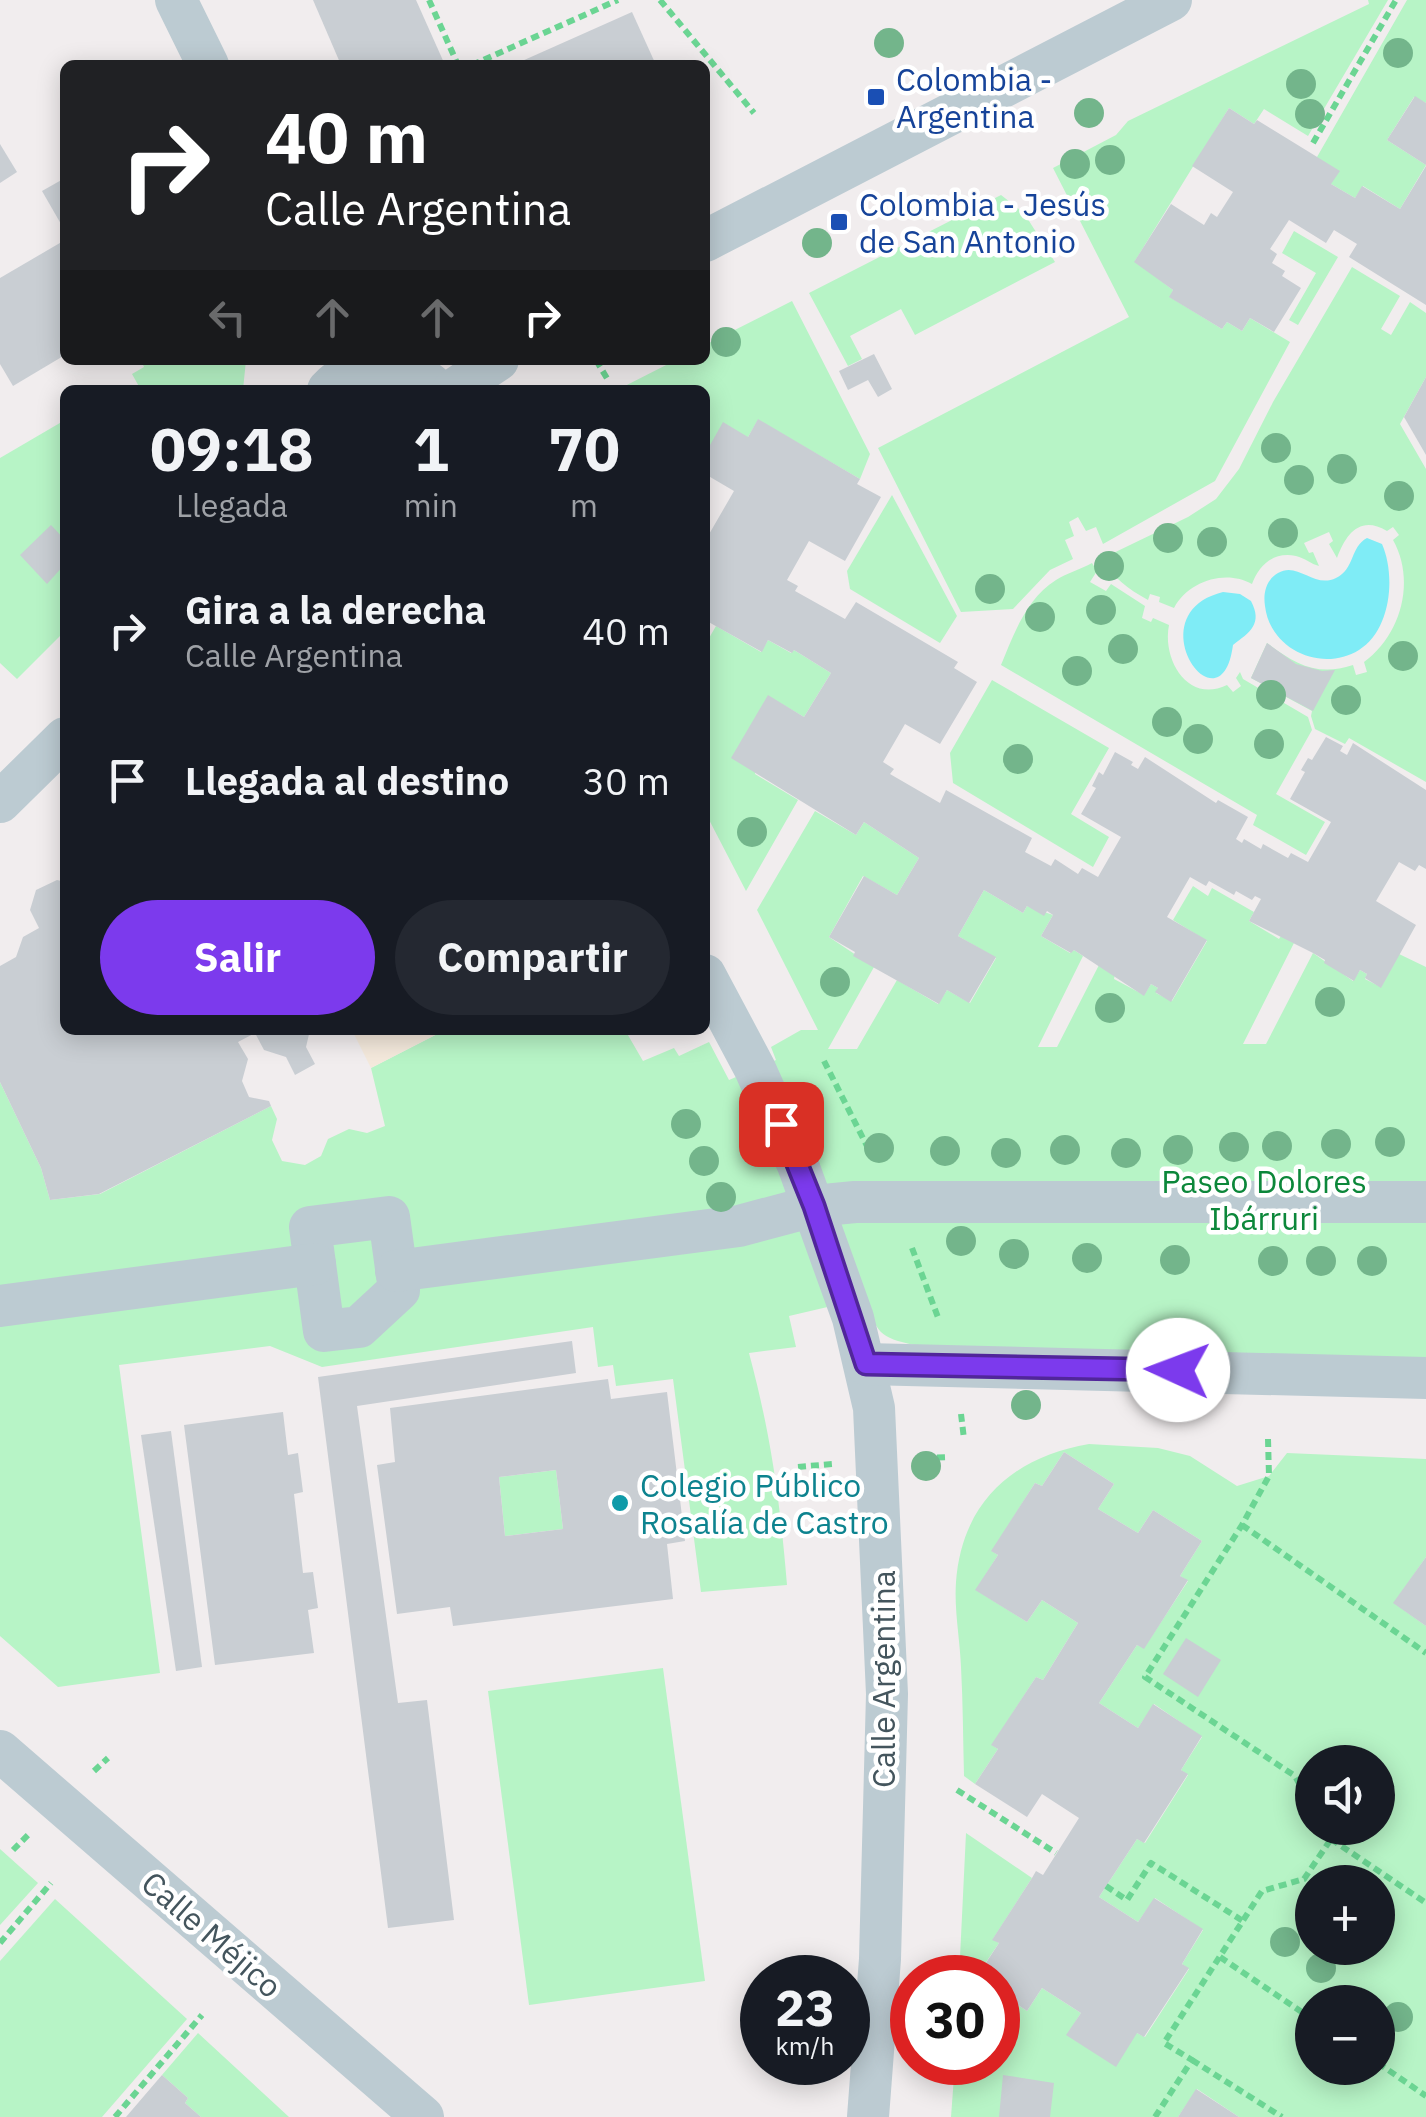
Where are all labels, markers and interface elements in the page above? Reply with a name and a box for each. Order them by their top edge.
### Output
place label: Colombia - Argentina [896,58,1052,137]
marker: Colombia - Argentina [865,86,887,108]
text: 40 m [265,91,428,182]
icon: right [100,100,230,230]
text: Calle Argentina [265,179,571,237]
place label: Colombia - Jesús de San Antonio [859,183,1106,262]
marker: Colombia - Jesús de San Antonio [828,211,850,233]
icon: left [200,290,255,345]
icon: ahead [305,290,360,345]
icon: ahead [410,290,465,345]
icon: right [515,290,570,345]
text: 09:18 [150,409,314,488]
text: 1 [413,409,449,488]
text: 70 [548,409,620,488]
text: Llegada [176,484,288,526]
text: min [404,484,458,526]
text: m [570,484,598,526]
text: Gira a la derecha [185,585,486,634]
icon: right [100,603,155,658]
text: 40 m [582,606,670,655]
text: Calle Argentina [185,634,403,676]
icon: arrive [100,753,155,808]
text: Llegada al destino [185,756,509,805]
text: 30 m [582,756,670,805]
button: Salir [100,900,375,1015]
button: Compartir [395,900,670,1015]
pin [739,1082,824,1167]
icon: arrive [754,1097,809,1152]
park label: Paseo Dolores Ibárruri [1161,1160,1367,1239]
position arrow [1126,1318,1230,1422]
place label: Colegio Público Rosalía de Castro [640,1464,889,1543]
marker: Colegio Público Rosalía de Castro [609,1492,631,1514]
street label: Calle Argentina [862,1570,904,1788]
map controls [1295,1745,1395,2085]
button: sound [1295,1745,1395,1845]
street label: Calle Méjico [133,1861,291,2007]
button: + [1295,1865,1395,1965]
speed limit sign: 30 [890,1955,1020,2085]
text: 23 [775,1975,835,2040]
button: − [1295,1985,1395,2085]
text: km/h [776,2029,834,2062]

